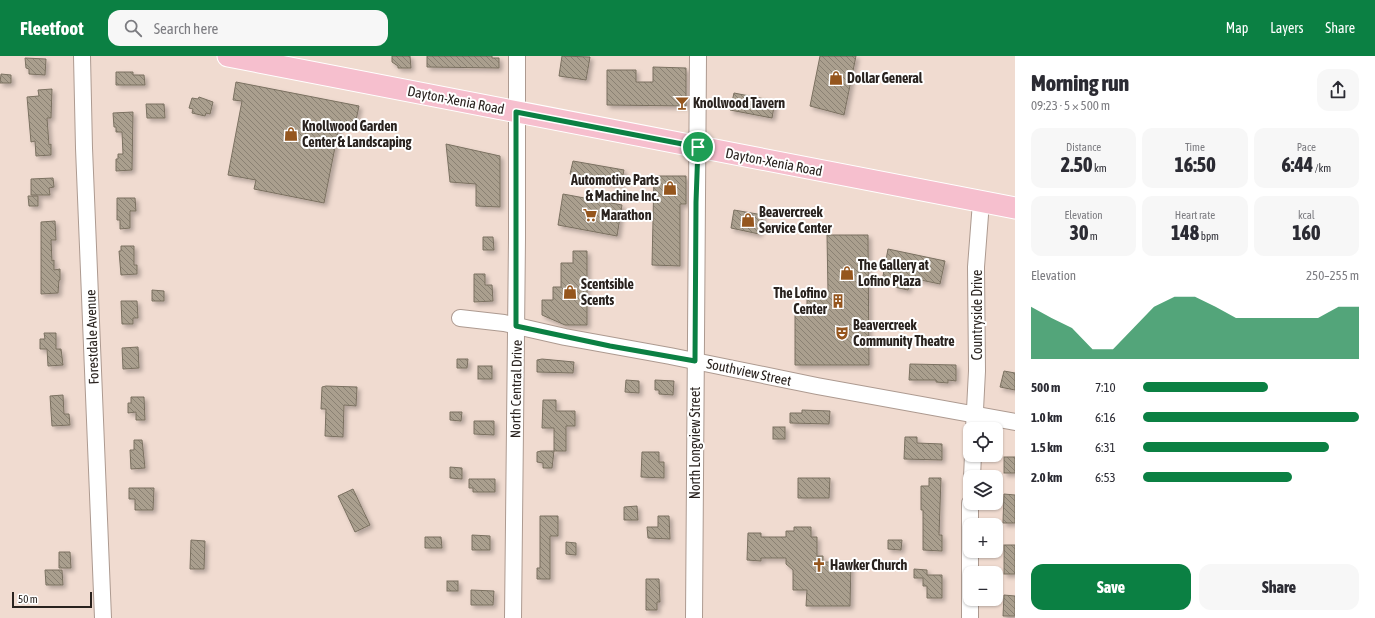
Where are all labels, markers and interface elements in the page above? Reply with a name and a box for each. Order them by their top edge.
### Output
search box [108,10,388,46]
text: Fleetfoot [20,17,84,39]
icon: search [122,17,144,39]
text: Search here [154,20,218,37]
text: Map [1226,20,1248,36]
text: Layers [1270,20,1303,36]
text: Share [1325,20,1355,36]
button: share [1317,69,1359,111]
shop icon: Dollar General [828,70,844,86]
place label: Dollar General [847,70,923,86]
text: Morning run [1031,70,1129,96]
street label: Dayton-Xenia Road [406,83,506,117]
bar icon: Knollwood Tavern [674,95,690,111]
place label: Knollwood Tavern [693,95,785,111]
text: 09:23 · 5 × 500 m [1031,98,1110,113]
place label: Knollwood Garden Center & Landscaping [302,118,413,150]
shop icon: Knollwood Garden Center & Landscaping [283,126,299,142]
pin [681,130,715,164]
icon: arrive [687,136,709,158]
text: Distance [1066,141,1101,153]
text: Time [1185,141,1205,153]
text: Pace [1297,141,1316,153]
street label: Dayton-Xenia Road [724,145,824,179]
text: 2.50 [1061,153,1092,176]
text: 16:50 [1174,153,1216,176]
text: 6:44 [1281,153,1313,176]
text: km [1092,162,1107,174]
text: /km [1313,162,1331,174]
place label: Automotive Parts & Machine Inc. [570,172,660,204]
shop icon: Automotive Parts & Machine Inc. [662,180,678,196]
place label: Beavercreek Service Center [759,204,833,236]
supermarket icon: Marathon [582,207,598,223]
place label: Marathon [601,207,652,223]
text: Elevation [1065,209,1103,221]
text: Heart rate [1175,209,1215,221]
text: kcal [1298,209,1315,221]
shop icon: Beavercreek Service Center [740,212,756,228]
text: 30 [1070,221,1088,244]
text: 148 [1171,221,1199,244]
text: 160 [1292,221,1320,244]
text: m [1088,230,1098,242]
text: bpm [1199,230,1219,242]
place label: The Gallery at Lofino Plaza [858,257,929,289]
shop icon: The Gallery at Lofino Plaza [839,265,855,281]
text: Elevation [1031,268,1076,283]
text: 250–255 m [1306,268,1359,283]
street label: Countryside Drive [969,270,985,360]
place label: Scentsible Scents [581,276,634,308]
shop icon: Scentsible Scents [562,284,578,300]
place label: The Lofino Center [774,285,828,317]
street label: Forestdale Avenue [82,289,102,385]
building icon: The Lofino Center [830,293,846,309]
place label: Beavercreek Community Theatre [853,317,955,349]
theatre icon: Beavercreek Community Theatre [834,325,850,341]
street label: North Central Drive [507,340,525,438]
street label: Southview Street [705,355,793,389]
text: 500 m [1031,380,1060,395]
text: 7:10 [1095,380,1116,395]
street label: North Longview Street [687,387,703,499]
text: 1.0 km [1031,410,1062,425]
text: 6:16 [1095,410,1116,425]
map controls [963,422,1003,606]
button: locate [963,422,1003,462]
text: 1.5 km [1031,440,1062,455]
text: 6:31 [1095,440,1116,455]
button: layers [963,470,1003,510]
text: 2.0 km [1031,470,1062,485]
text: 6:53 [1095,470,1116,485]
button: + [963,518,1003,558]
church icon: Hawker Church [811,557,827,573]
place label: Hawker Church [830,557,907,573]
button: Save [1031,564,1191,610]
button: Share [1199,564,1359,610]
button: − [963,566,1003,606]
scale bar [12,590,92,609]
text: 50 m [18,593,38,605]

